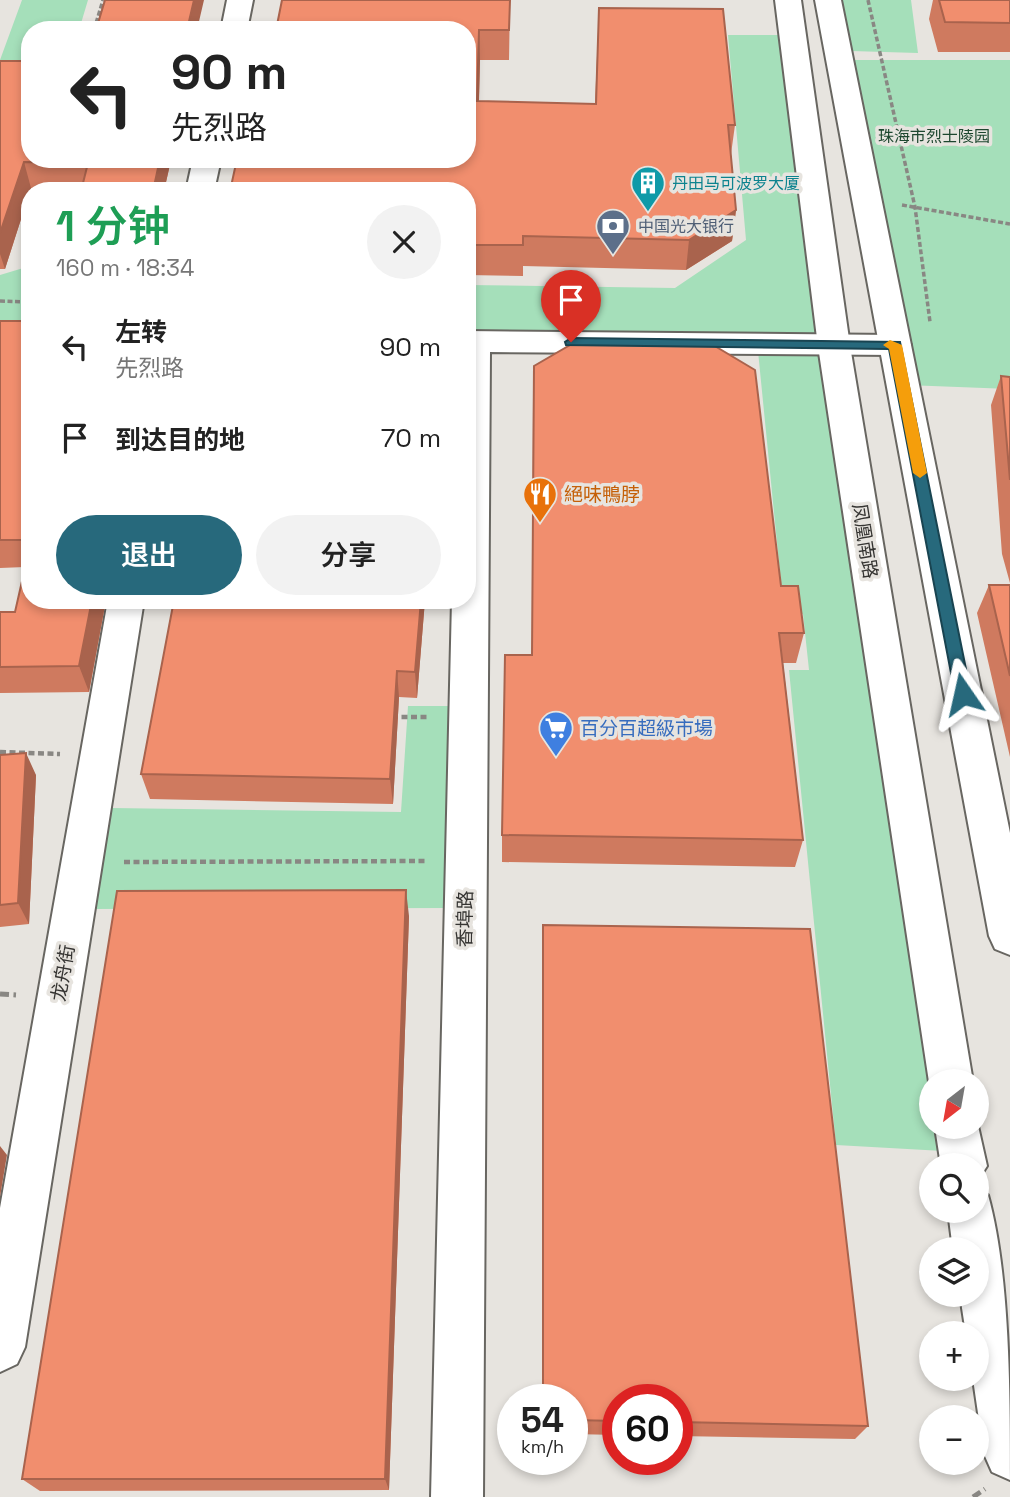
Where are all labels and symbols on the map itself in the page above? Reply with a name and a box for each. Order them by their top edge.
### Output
park label: 珠海市烈士陵园 [878,126,990,147]
building icon: 丹田马可波罗大厦 [629,164,667,213]
place label: 丹田马可波罗大厦 [672,173,800,194]
bank icon: 中国光大银行 [594,207,632,256]
place label: 中国光大银行 [638,216,734,237]
pin [541,270,601,342]
restaurant icon: 絕味鴨脖 [521,475,559,524]
place label: 絕味鴨脖 [564,482,640,507]
street label: 凤凰南路 [847,502,883,580]
position arrow [926,657,1000,731]
supermarket icon: 百分百超級市場 [537,709,575,758]
place label: 百分百超級市場 [580,716,713,741]
street label: 香埠路 [452,890,478,948]
street label: 龙舟街 [46,943,80,1003]
north arrow [919,1069,989,1139]
speed limit sign: 60 [602,1384,693,1475]

